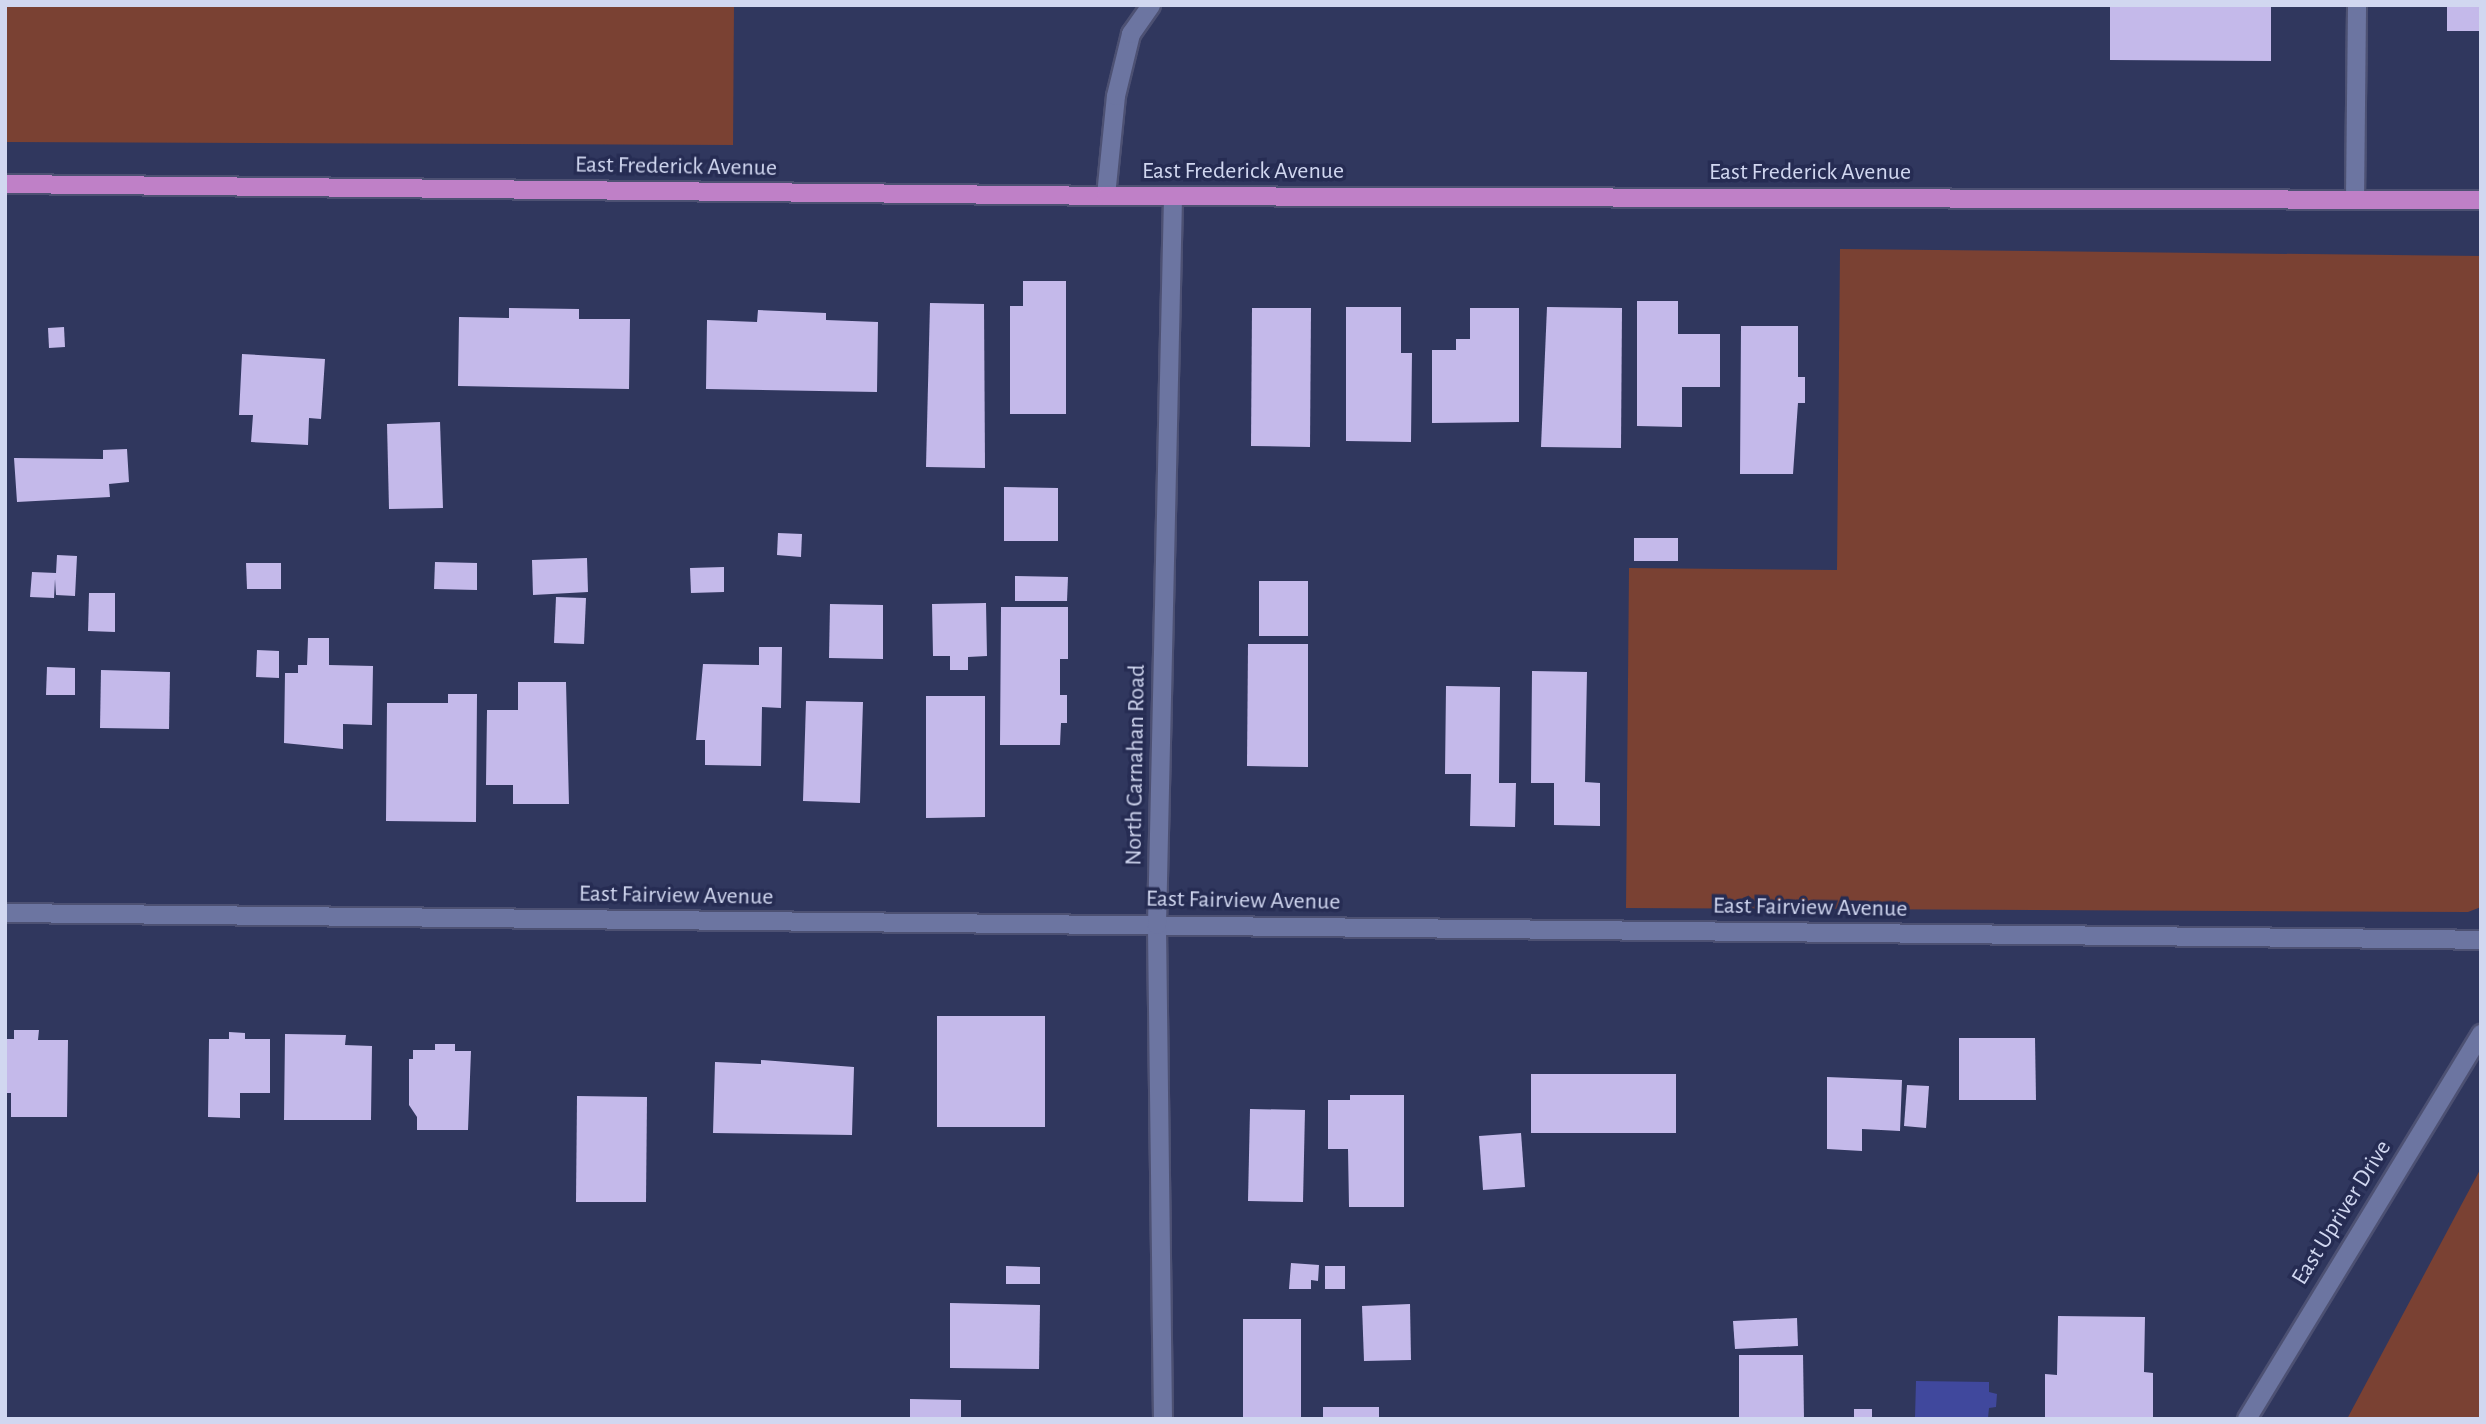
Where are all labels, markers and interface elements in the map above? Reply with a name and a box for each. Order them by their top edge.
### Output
street label: East Frederick Avenue [575,151,777,183]
street label: East Frederick Avenue [1142,158,1344,186]
street label: East Frederick Avenue [1709,159,1911,187]
street label: North Carnahan Road [1120,664,1152,866]
street label: East Fairview Avenue [579,880,773,912]
street label: East Fairview Avenue [1146,885,1340,917]
street label: East Fairview Avenue [1713,892,1907,924]
street label: East Upriver Drive [2286,1135,2398,1291]

